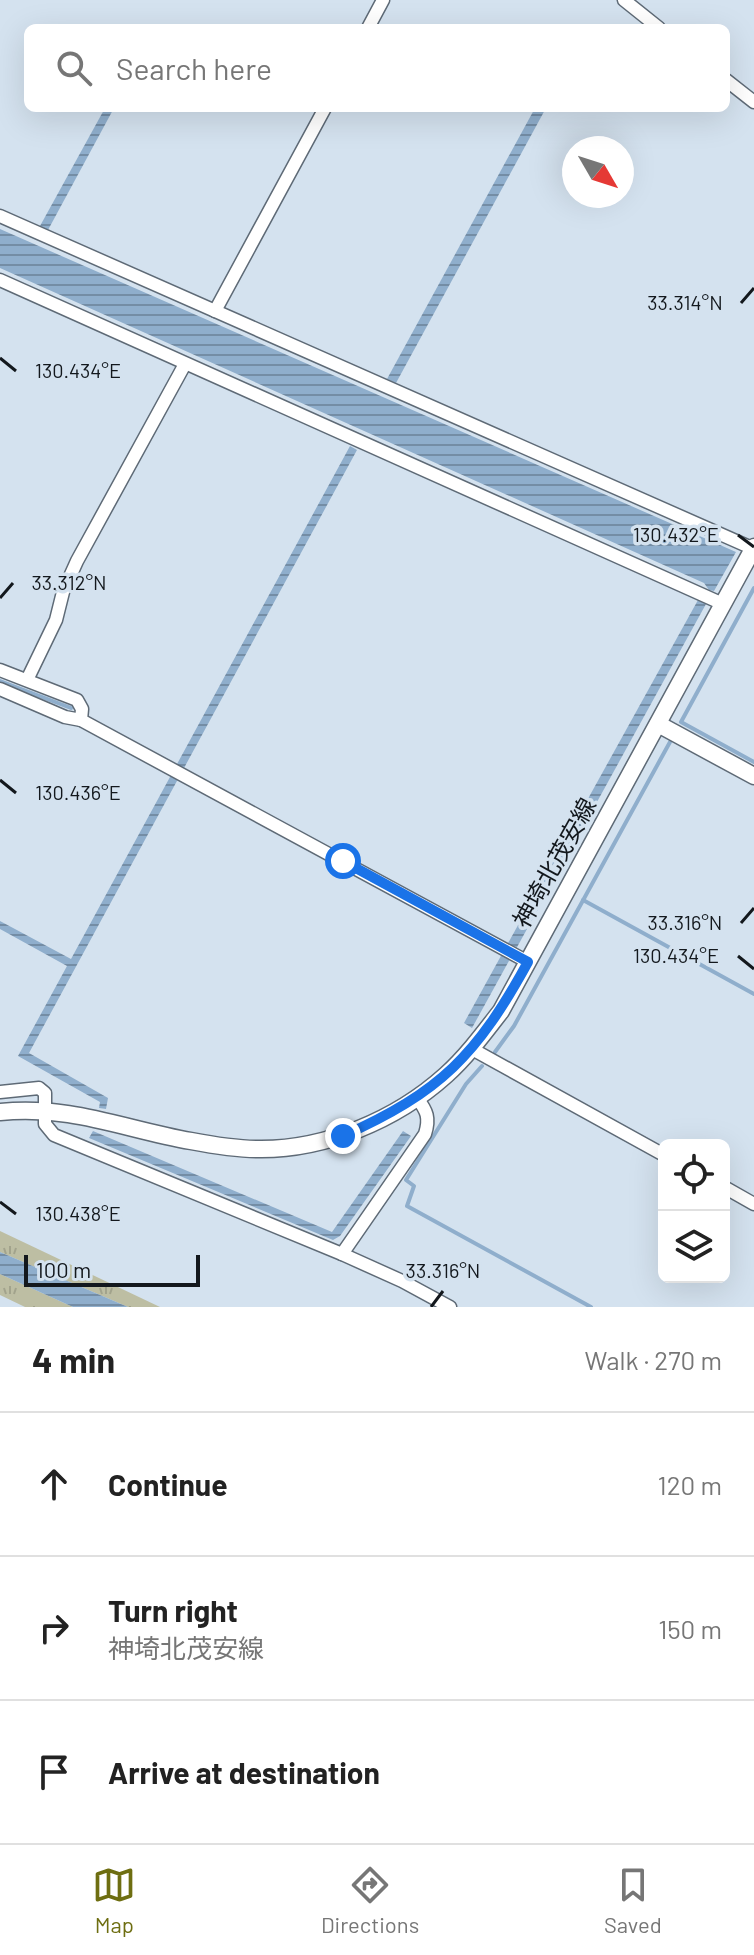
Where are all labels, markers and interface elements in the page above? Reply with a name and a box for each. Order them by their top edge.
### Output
search box [24,24,730,112]
icon: search [52,46,96,90]
text: Search here [116,50,272,86]
north arrow [562,136,634,208]
text: 33.314°N [647,290,723,314]
text: 130.434°E [35,358,121,382]
text: 130.432°E [633,522,719,546]
text: 33.312°N [31,570,107,594]
text: 130.436°E [35,780,121,804]
street label: 神埼北茂安線 [506,792,601,932]
route start [325,843,361,879]
text: 33.316°N [648,910,722,934]
text: 130.434°E [633,943,719,967]
route end [325,1118,361,1154]
map controls [658,1139,730,1283]
button: locate [658,1139,730,1211]
text: 130.438°E [35,1201,121,1225]
button: layers [658,1211,730,1283]
scale bar [24,1251,200,1287]
text: 100 m [36,1256,91,1282]
text: 33.316°N [406,1258,480,1282]
text: 4 min [32,1339,115,1380]
text: Walk · 270 m [585,1344,722,1375]
icon: ahead [32,1462,76,1506]
text: Continue [108,1466,228,1502]
text: 120 m [658,1469,722,1500]
text: Turn right [108,1592,238,1628]
icon: right [32,1606,76,1650]
text: 150 m [658,1613,722,1644]
text: 神埼北茂安線 [108,1632,264,1663]
icon: arrive [32,1750,76,1794]
text: Arrive at destination [108,1754,380,1790]
tab: Map [92,1863,136,1937]
tab: Directions [321,1863,419,1937]
tab: Saved [604,1863,662,1937]

